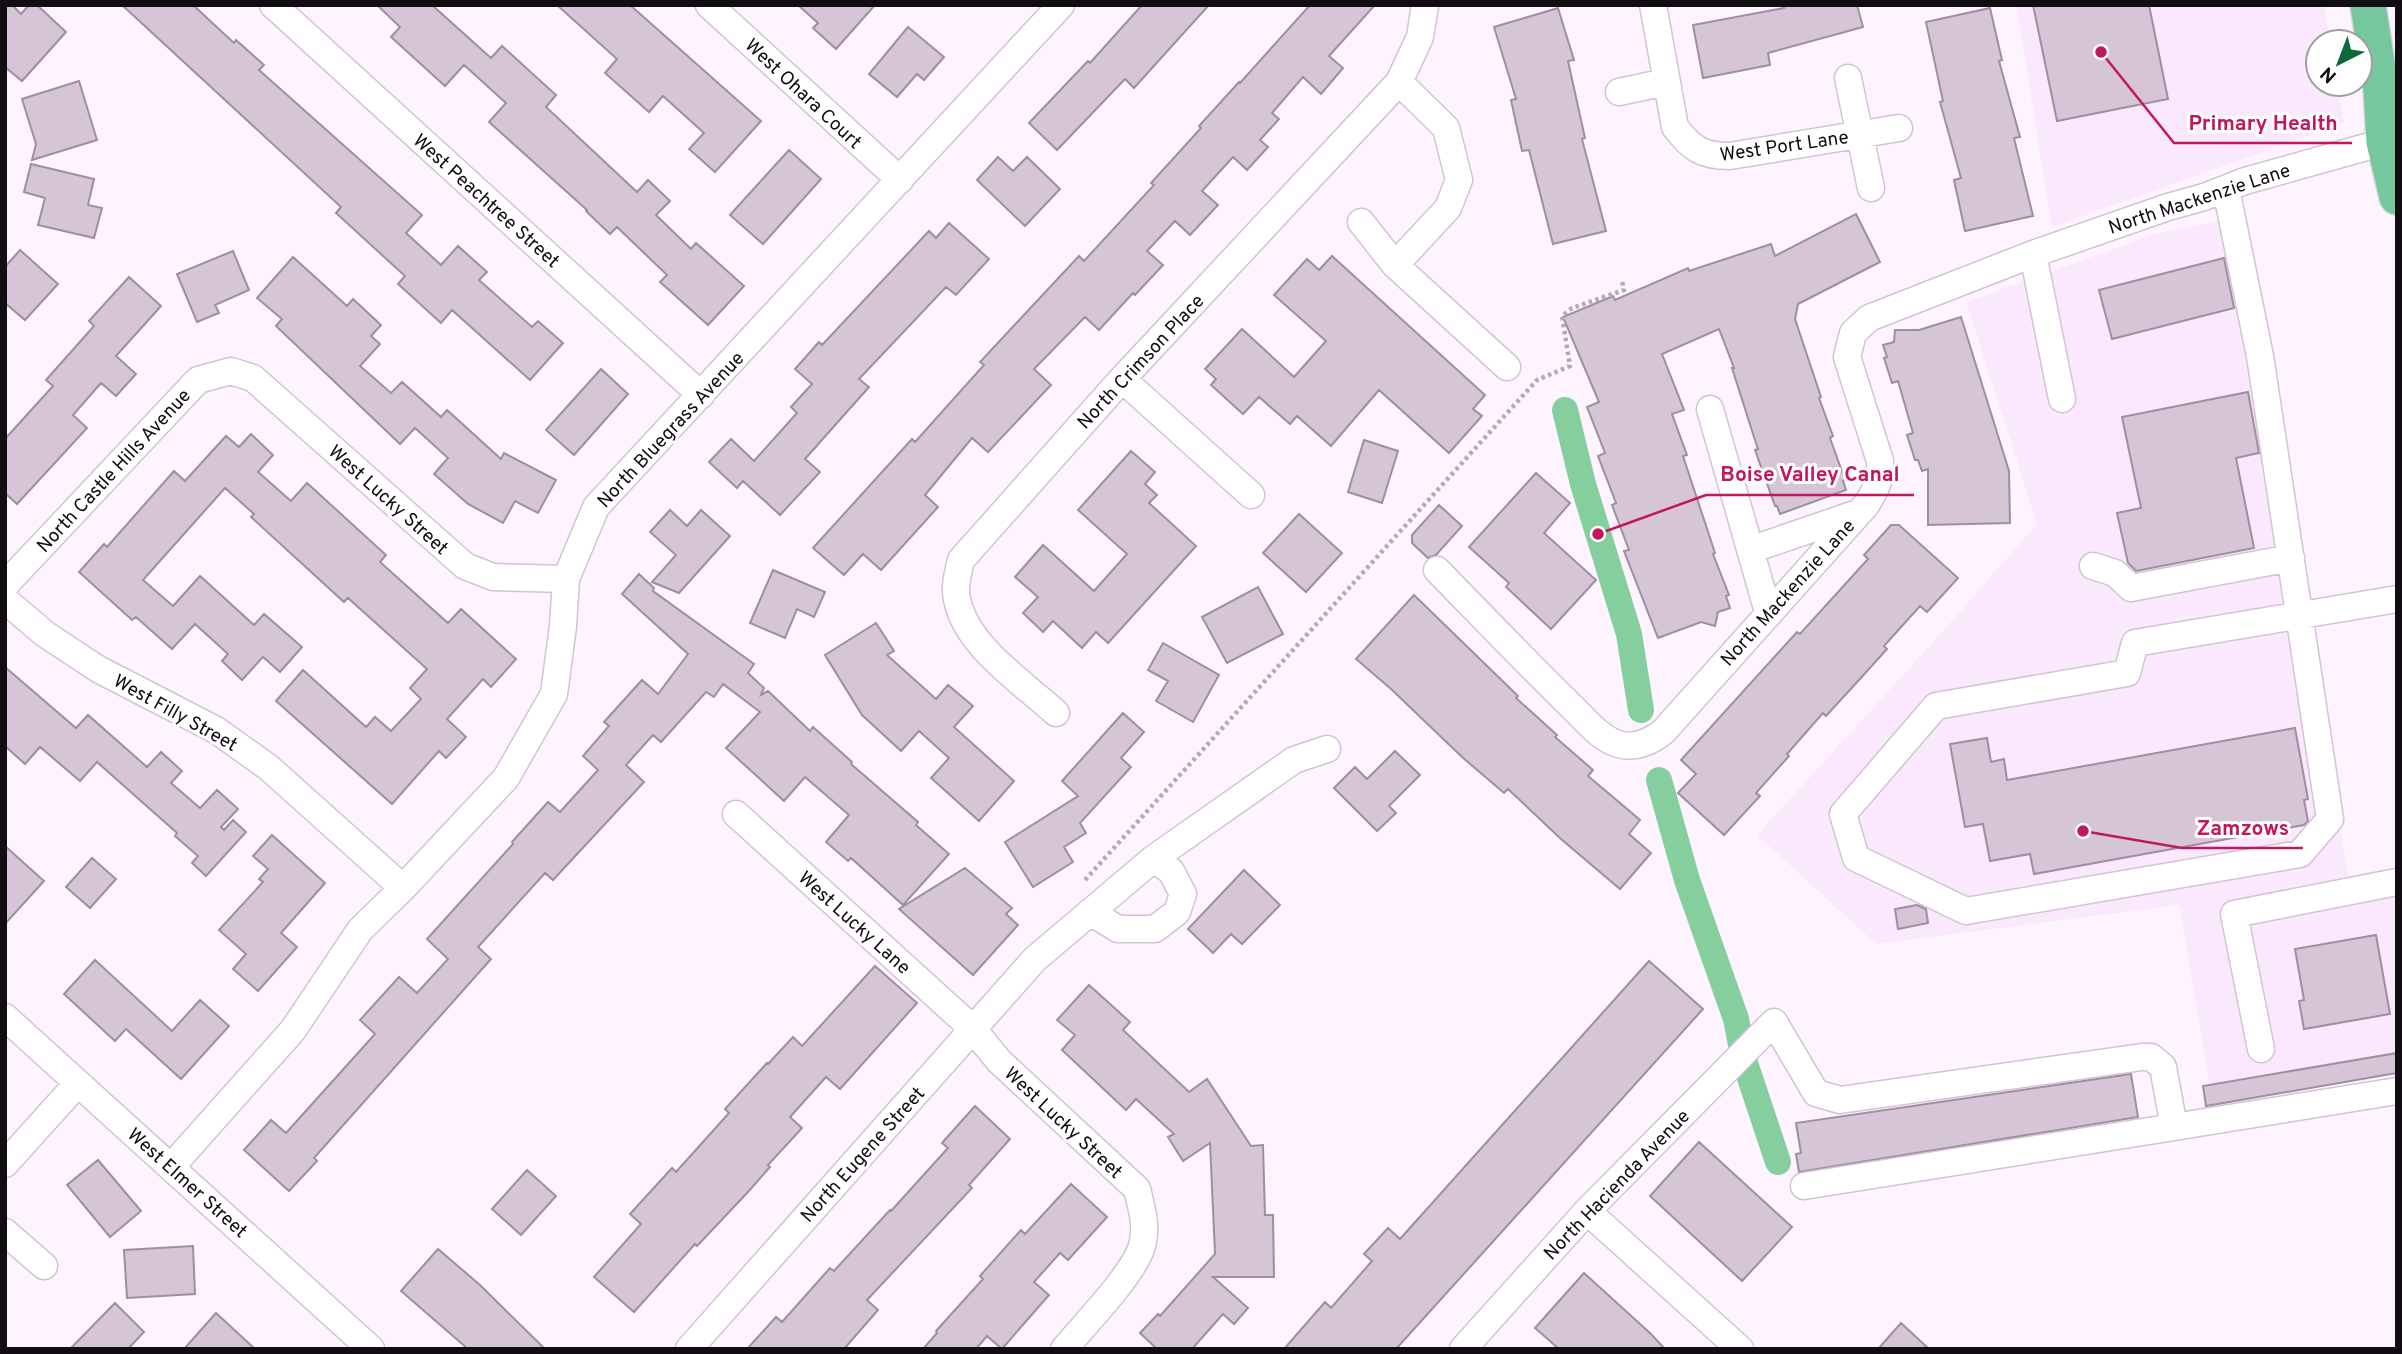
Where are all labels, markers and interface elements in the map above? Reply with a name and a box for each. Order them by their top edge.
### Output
north arrow [2304,28,2374,98]
street label: West Ohara Court [739,34,866,155]
text: N [2316,61,2342,88]
callout: Primary Health [2174,101,2352,143]
text: Primary Health [2188,111,2338,138]
street label: West Port Lane [1718,126,1850,168]
street label: West Peachtree Street [407,129,564,274]
street label: North Mackenzie Lane [2106,159,2294,241]
street label: North Crimson Place [1073,290,1210,435]
street label: North Bluegrass Avenue [593,347,750,514]
street label: North Castle Hills Avenue [32,384,197,558]
street label: West Lucky Street [323,440,453,561]
callout: Boise Valley Canal [1706,453,1914,495]
text: Boise Valley Canal [1720,462,1900,489]
street label: North Mackenzie Lane [1716,515,1861,672]
street label: West Filly Street [109,670,241,758]
callout: Zamzows [2182,806,2303,848]
text: Zamzows [2197,816,2289,843]
street label: West Lucky Lane [792,867,915,980]
street label: West Lucky Street [998,1062,1127,1185]
street label: North Eugene Street [796,1082,931,1228]
street label: North Hacienda Avenue [1539,1105,1696,1266]
street label: West Elmer Street [122,1123,252,1244]

